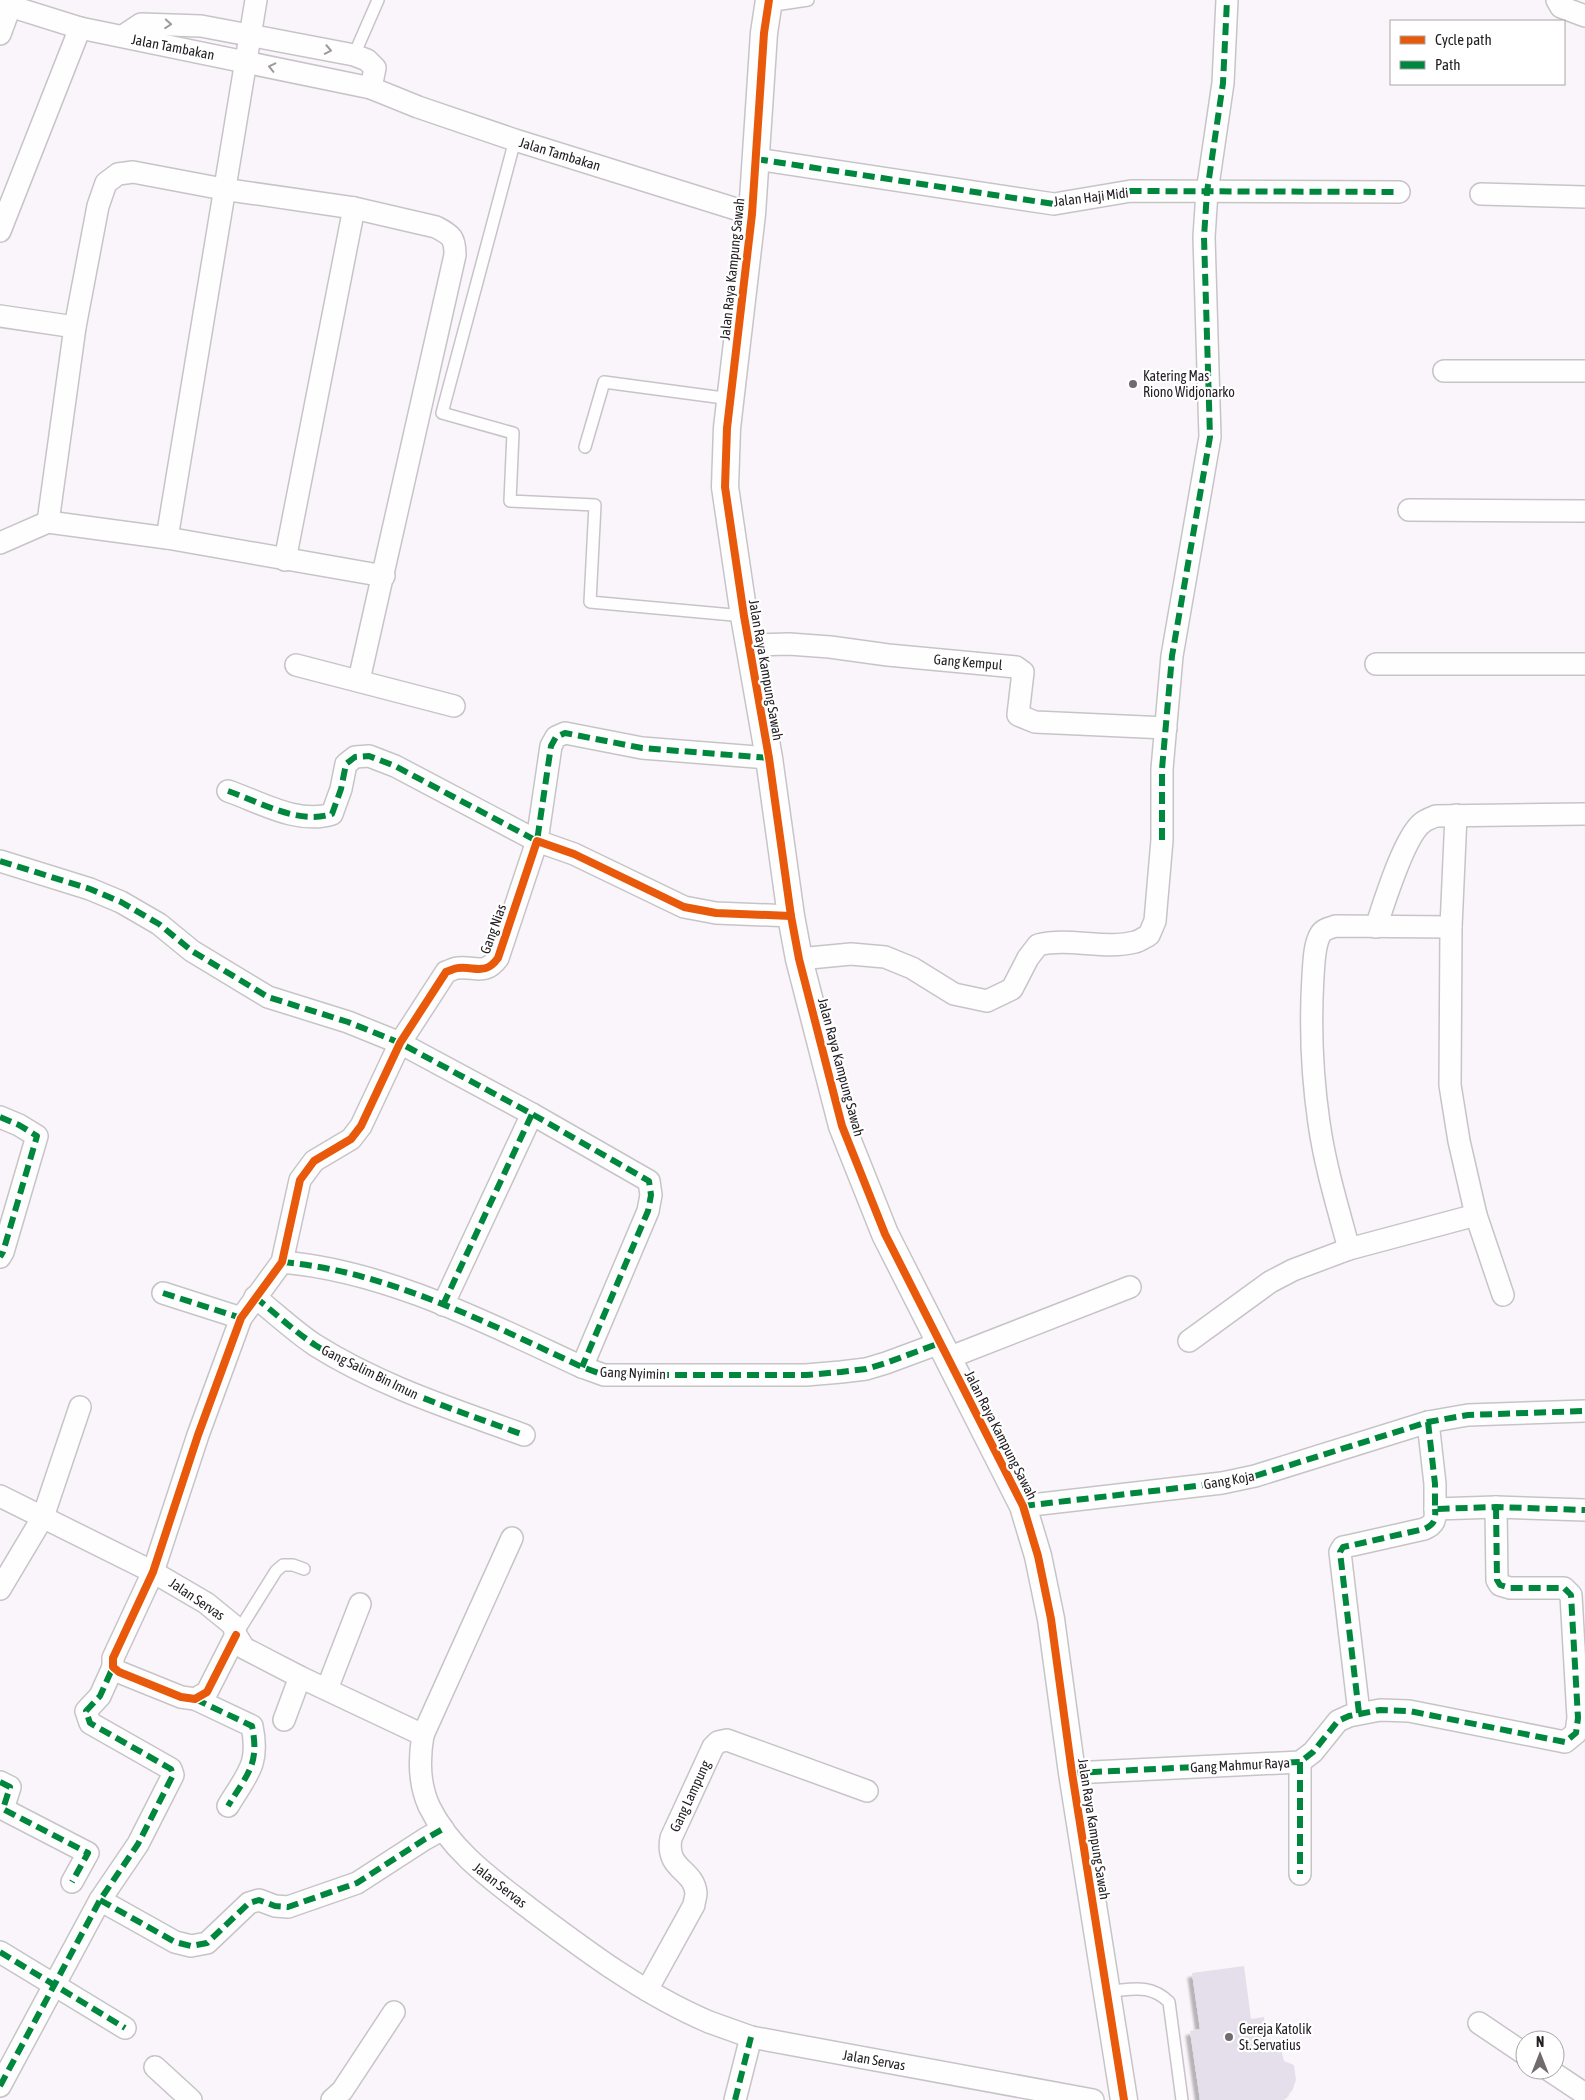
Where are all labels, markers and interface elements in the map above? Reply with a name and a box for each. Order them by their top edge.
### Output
one-way arrow [164,19,172,30]
legend [1390,20,1565,85]
street label: Jalan Tambakan [130,31,216,63]
text: Cycle path [1435,31,1492,48]
one-way arrow [323,45,332,55]
text: Path [1435,56,1461,73]
one-way arrow [267,62,276,73]
street label: Jalan Tambakan [517,134,603,174]
street label: Jalan Haji Midi [1053,184,1129,210]
street label: Jalan Raya Kampung Sawah [717,197,747,341]
place label: Katering Mas Riono Widjonarko [1143,368,1235,400]
marker: Katering Mas Riono Widjonarko [1127,378,1139,390]
street label: Jalan Raya Kampung Sawah [746,598,786,742]
street label: Gang Kempul [933,651,1003,673]
street label: Gang Nias [477,902,509,956]
street label: Jalan Raya Kampung Sawah [815,996,867,1138]
street label: Gang Salim Bin Imun [319,1342,421,1402]
street label: Gang Nyimin [600,1364,666,1382]
street label: Jalan Raya Kampung Sawah [961,1368,1041,1502]
street label: Gang Koja [1202,1468,1256,1492]
street label: Jalan Servas [166,1575,228,1623]
street label: Gang Mahmur Raya [1190,1754,1290,1776]
street label: Jalan Raya Kampung Sawah [1075,1757,1113,1901]
street label: Gang Lampung [667,1758,713,1834]
street label: Jalan Servas [470,1859,530,1911]
place label: Gereja Katolik St. Servatius [1239,2021,1312,2053]
north arrow [1515,2030,1565,2080]
marker: Gereja Katolik St. Servatius [1223,2031,1235,2043]
text: N [1536,2034,1544,2050]
street label: Jalan Servas [841,2047,907,2073]

